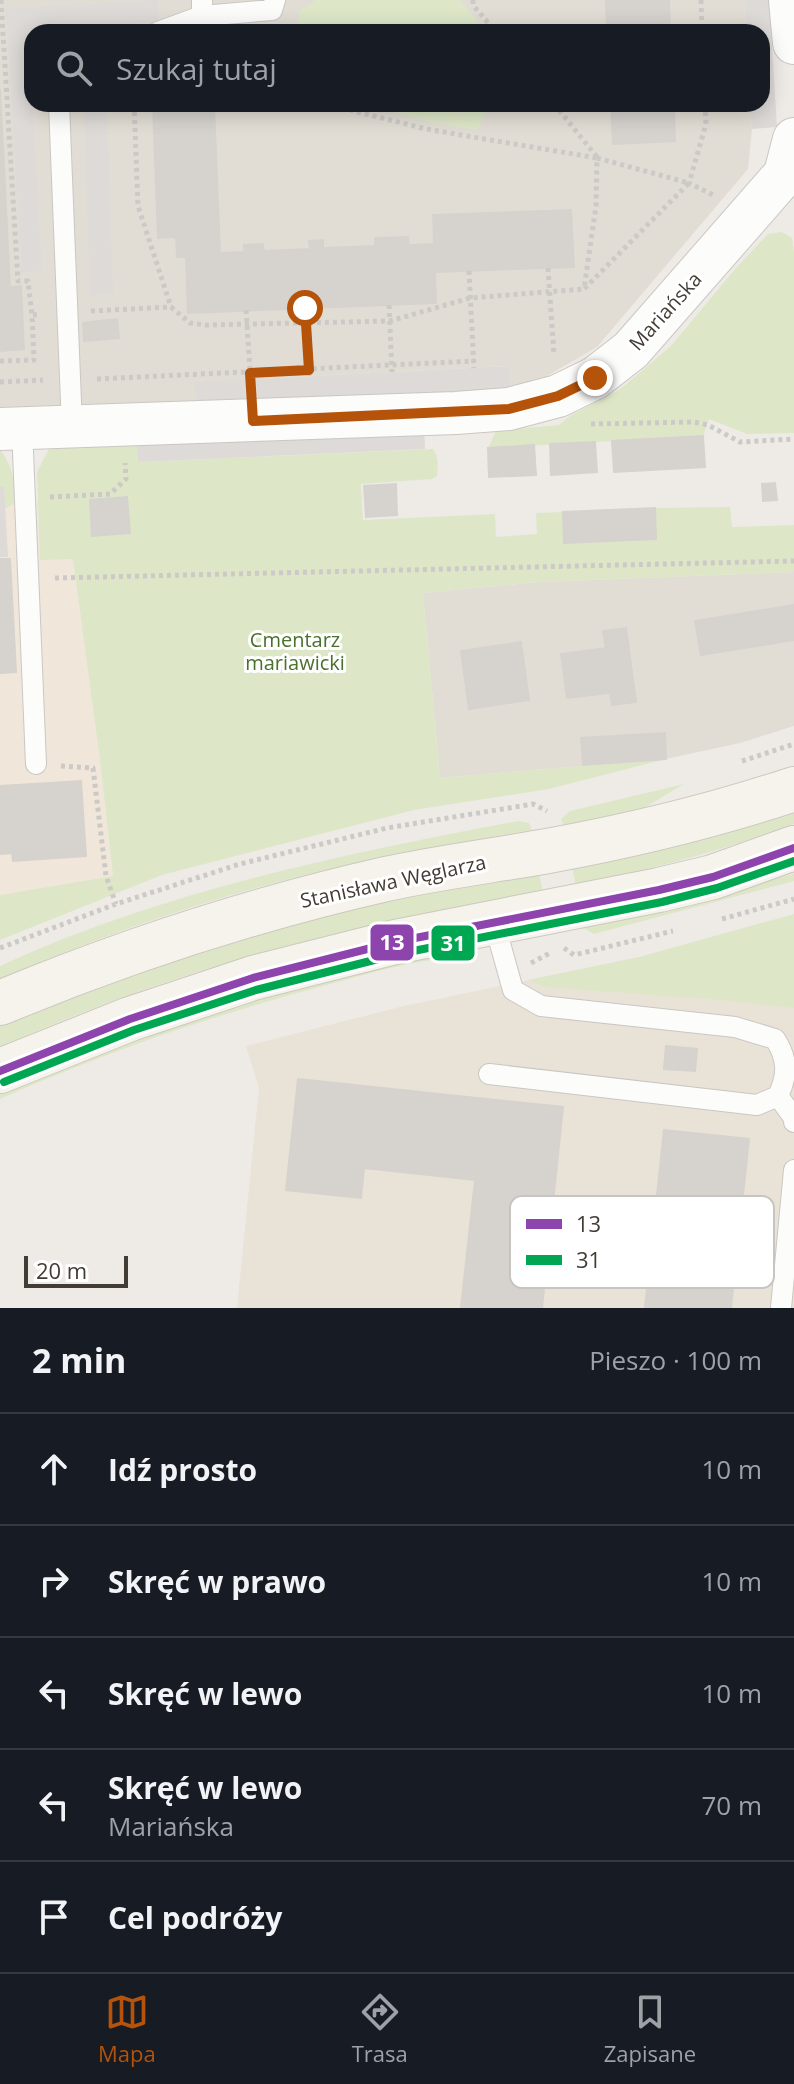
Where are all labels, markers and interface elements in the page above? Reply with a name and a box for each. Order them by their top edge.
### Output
search box [24,24,770,112]
icon: search [52,46,96,90]
text: Szukaj tutaj [116,48,277,89]
street label: Mariańska [623,266,707,356]
route start [287,290,323,326]
route end [577,360,613,396]
park label: Cmentarz mariawicki [245,626,345,676]
street label: Stanisława Węglarza [298,848,488,914]
line badge: 13 [369,923,415,962]
line badge: 31 [430,924,476,962]
text: 13 [379,926,405,956]
text: 31 [440,927,466,957]
legend [510,1196,774,1288]
text: 13 [576,1208,601,1238]
text: 31 [576,1244,601,1274]
scale bar [24,1252,128,1288]
text: 20 m [36,1255,87,1285]
text: 2 min [32,1337,126,1383]
text: Pieszo · 100 m [589,1342,762,1378]
icon: ahead [32,1447,76,1491]
text: Idź prosto [108,1449,257,1490]
text: 10 m [701,1451,762,1487]
icon: right [32,1559,76,1603]
text: Skręć w prawo [108,1561,326,1602]
text: 10 m [701,1563,762,1599]
icon: left [32,1671,76,1715]
text: Skręć w lewo [108,1673,302,1714]
text: 10 m [701,1675,762,1711]
text: Skręć w lewo [108,1767,302,1808]
icon: left [32,1783,76,1827]
text: 70 m [701,1787,762,1823]
text: Mariańska [108,1808,234,1844]
icon: arrive [32,1895,76,1939]
text: Cel podróży [108,1897,282,1938]
tab: Mapa [98,1990,156,2068]
tab: Trasa [352,1990,408,2068]
tab: Zapisane [604,1990,696,2068]

